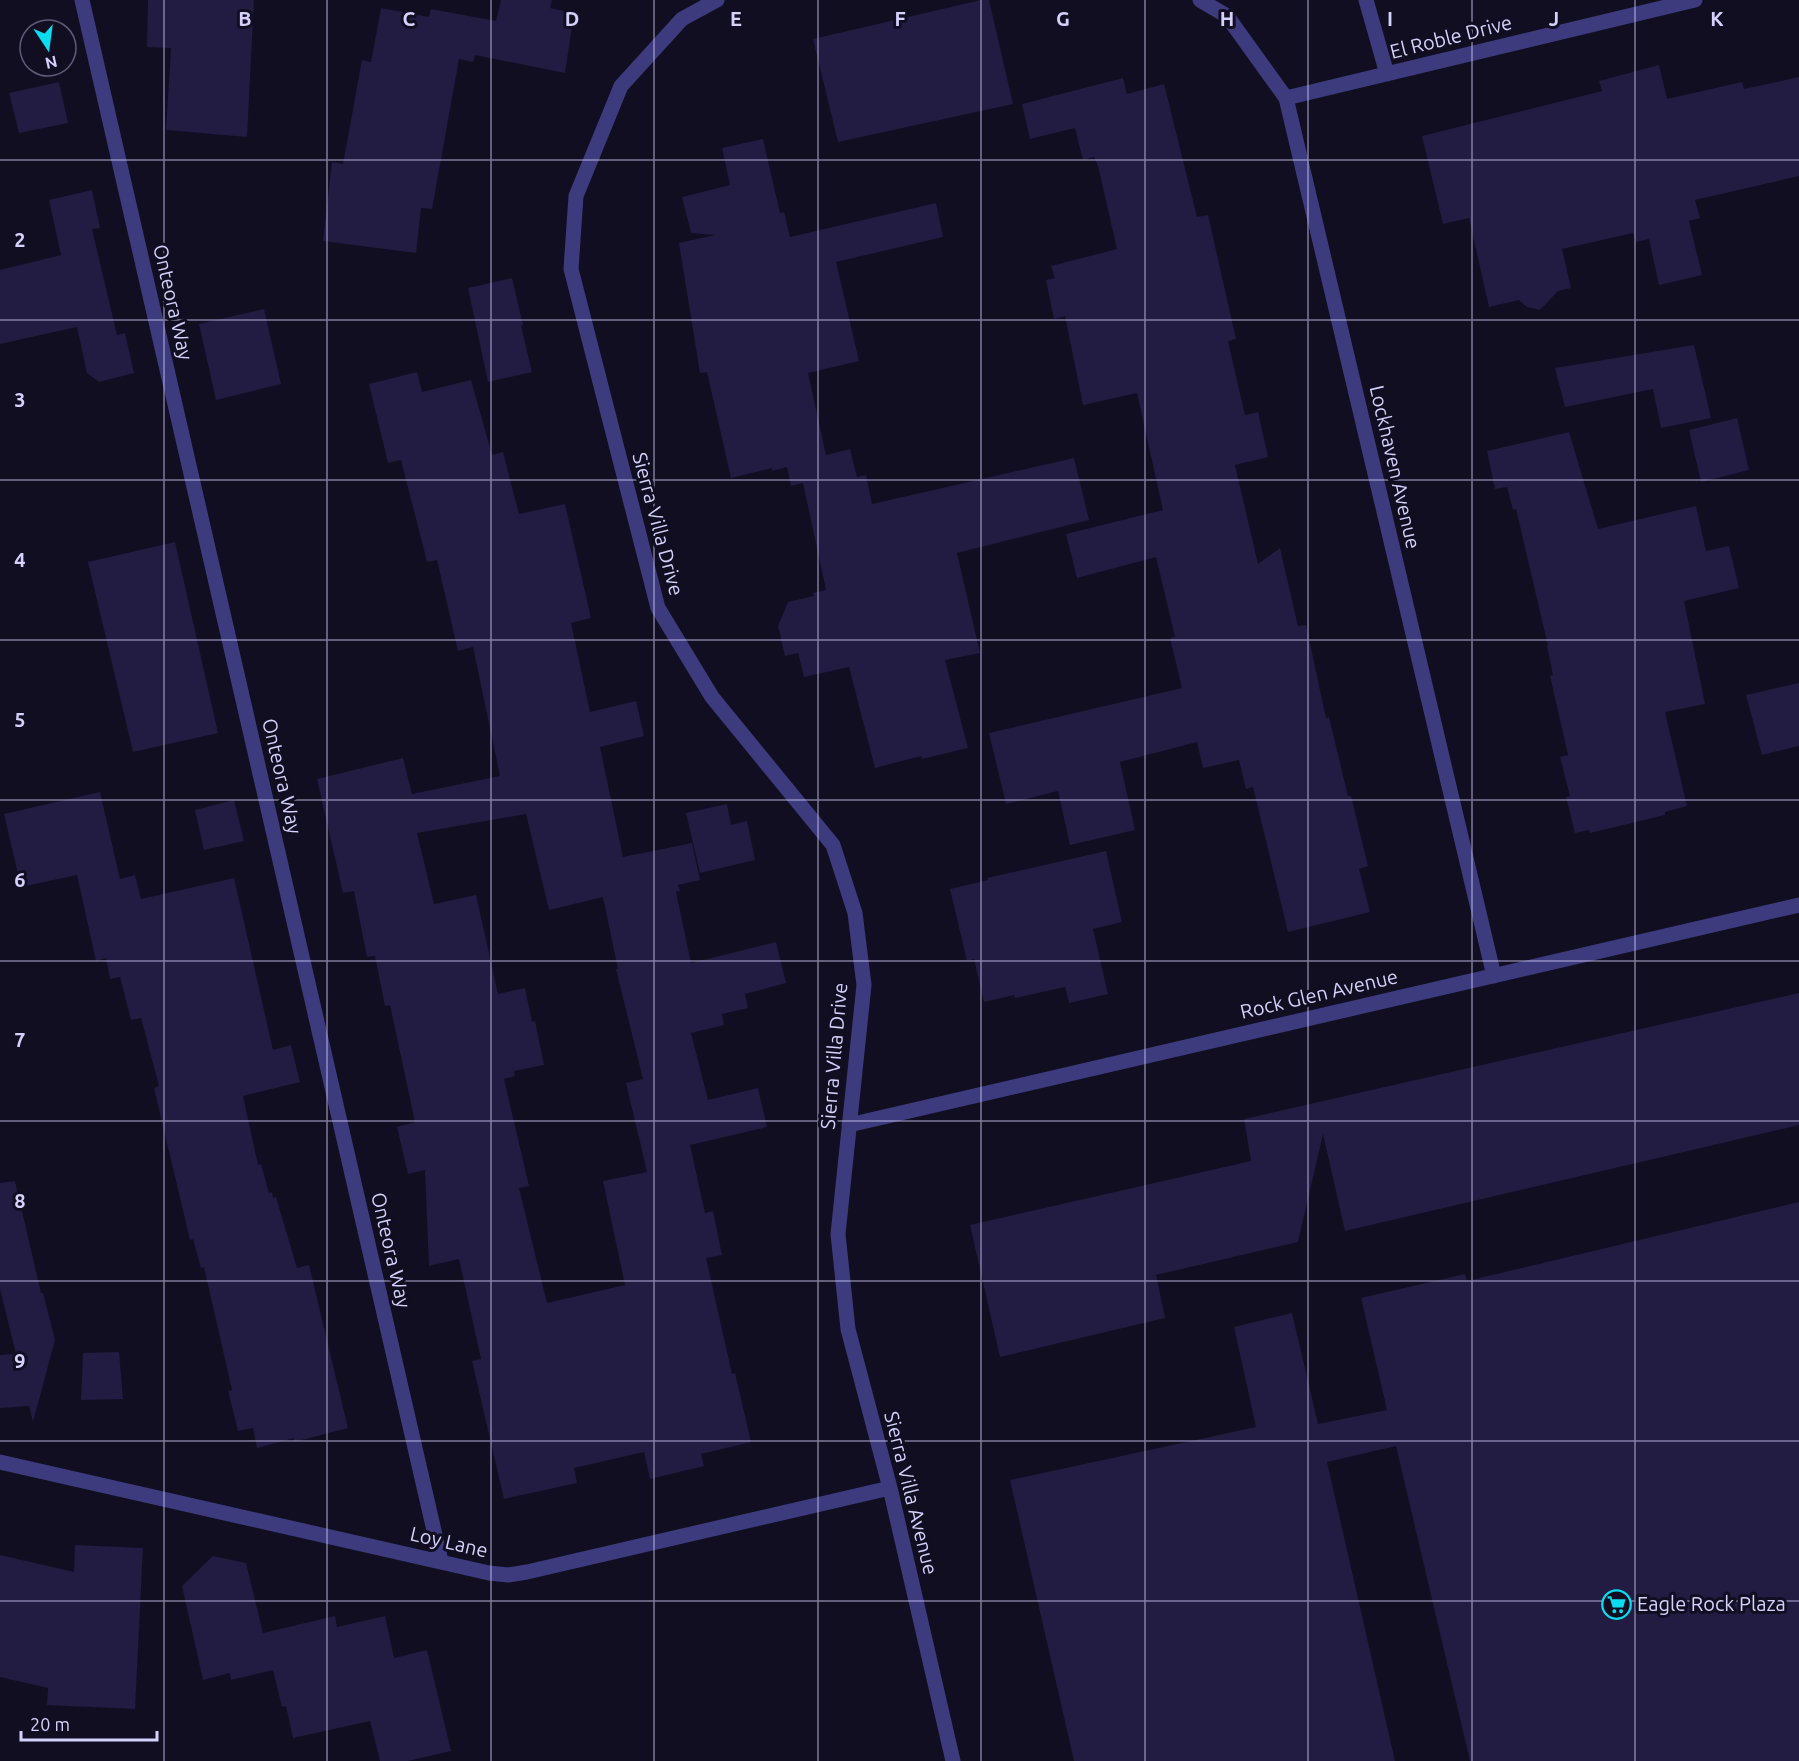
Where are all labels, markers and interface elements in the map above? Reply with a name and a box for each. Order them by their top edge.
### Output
text: B [238,7,252,30]
text: C [403,7,416,30]
text: D [565,7,579,30]
text: E [730,7,742,30]
text: F [894,7,906,30]
text: G [1056,7,1070,30]
text: H [1220,7,1234,30]
text: I [1387,7,1393,30]
text: J [1549,7,1559,30]
text: K [1710,7,1724,30]
street label: El Roble Drive [1387,10,1514,63]
north arrow [18,18,78,78]
text: N [44,53,59,73]
text: 2 [14,228,26,251]
street label: Onteora Way [149,242,198,362]
street label: Lockhaven Avenue [1365,383,1425,551]
text: 3 [14,388,26,411]
street label: Sierra Villa Drive [628,450,689,598]
text: 4 [14,548,26,571]
text: 5 [14,708,26,731]
street label: Onteora Way [258,716,307,836]
text: 6 [14,868,26,891]
street label: Rock Glen Avenue [1238,964,1400,1023]
street label: Sierra Villa Drive [816,982,851,1130]
text: 7 [14,1028,26,1051]
text: 8 [14,1189,26,1212]
street label: Onteora Way [367,1190,416,1310]
text: 9 [14,1349,26,1372]
street label: Sierra Villa Avenue [880,1409,943,1577]
street label: Loy Lane [408,1521,490,1562]
supermarket icon: Eagle Rock Plaza [1600,1588,1632,1620]
place label: Eagle Rock Plaza [1637,1592,1786,1615]
scale bar [21,1704,158,1742]
text: 20 m [30,1714,70,1734]

